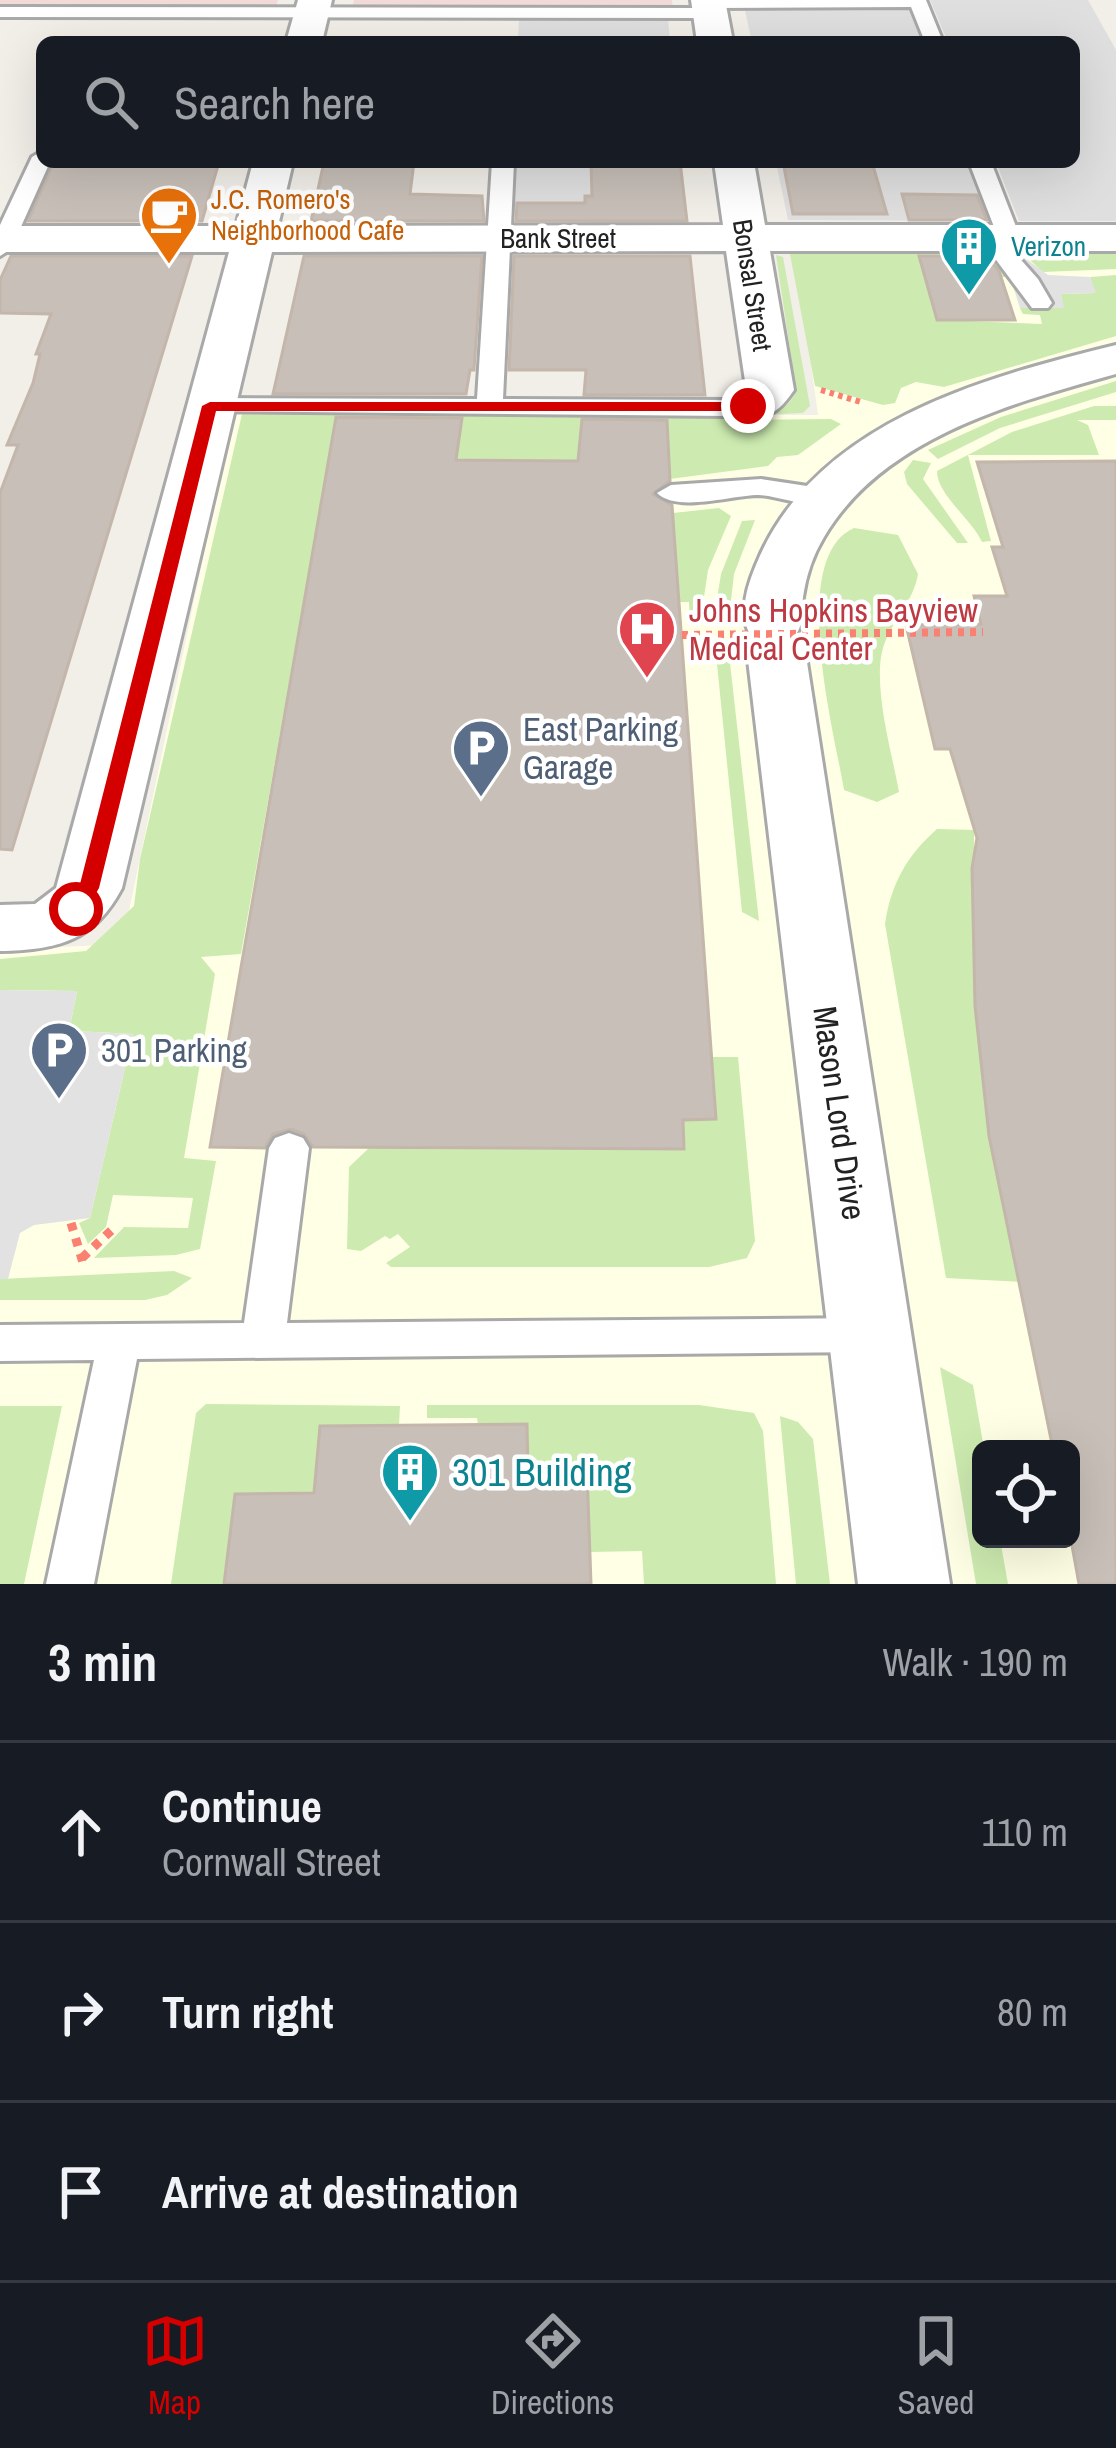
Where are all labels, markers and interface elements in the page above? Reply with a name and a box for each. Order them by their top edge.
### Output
search box [36,36,1080,168]
icon: search [78,69,144,135]
text: Search here [174,72,375,133]
place label: J.C. Romero's Neighborhood Cafe [211,181,404,248]
cafe icon: J.C. Romero's Neighborhood Cafe [138,184,200,266]
building icon: Verizon [938,215,1000,297]
street label: Bonsal Street [725,217,781,353]
street label: Bank Street [500,220,616,256]
place label: Verizon [1011,228,1086,264]
route end [721,379,775,433]
place label: Johns Hopkins Bayview Medical Center [689,588,978,670]
hospital icon: Johns Hopkins Bayview Medical Center [616,598,678,680]
place label: East Parking Garage [523,707,678,789]
parking icon: East Parking Garage [450,717,512,799]
route start [49,882,103,936]
street label: Mason Lord Drive [803,1003,877,1223]
parking icon: 301 Parking [28,1019,90,1101]
place label: 301 Parking [101,1028,247,1072]
map controls [972,1440,1080,1548]
button: locate [972,1440,1080,1548]
building icon: 301 Building [379,1441,441,1523]
place label: 301 Building [452,1446,632,1498]
text: 3 min [48,1628,157,1697]
text: Walk · 190 m [883,1636,1068,1688]
text: Continue [162,1775,322,1836]
icon: ahead [48,1799,114,1865]
text: 110 m [981,1806,1068,1858]
text: Cornwall Street [162,1836,381,1888]
icon: right [48,1979,114,2045]
text: Turn right [162,1981,334,2042]
text: 80 m [997,1986,1068,2038]
icon: arrive [48,2159,114,2225]
text: Arrive at destination [162,2161,519,2222]
tab: Map [142,2308,208,2424]
tab: Directions [491,2308,614,2424]
tab: Saved [898,2308,974,2424]

